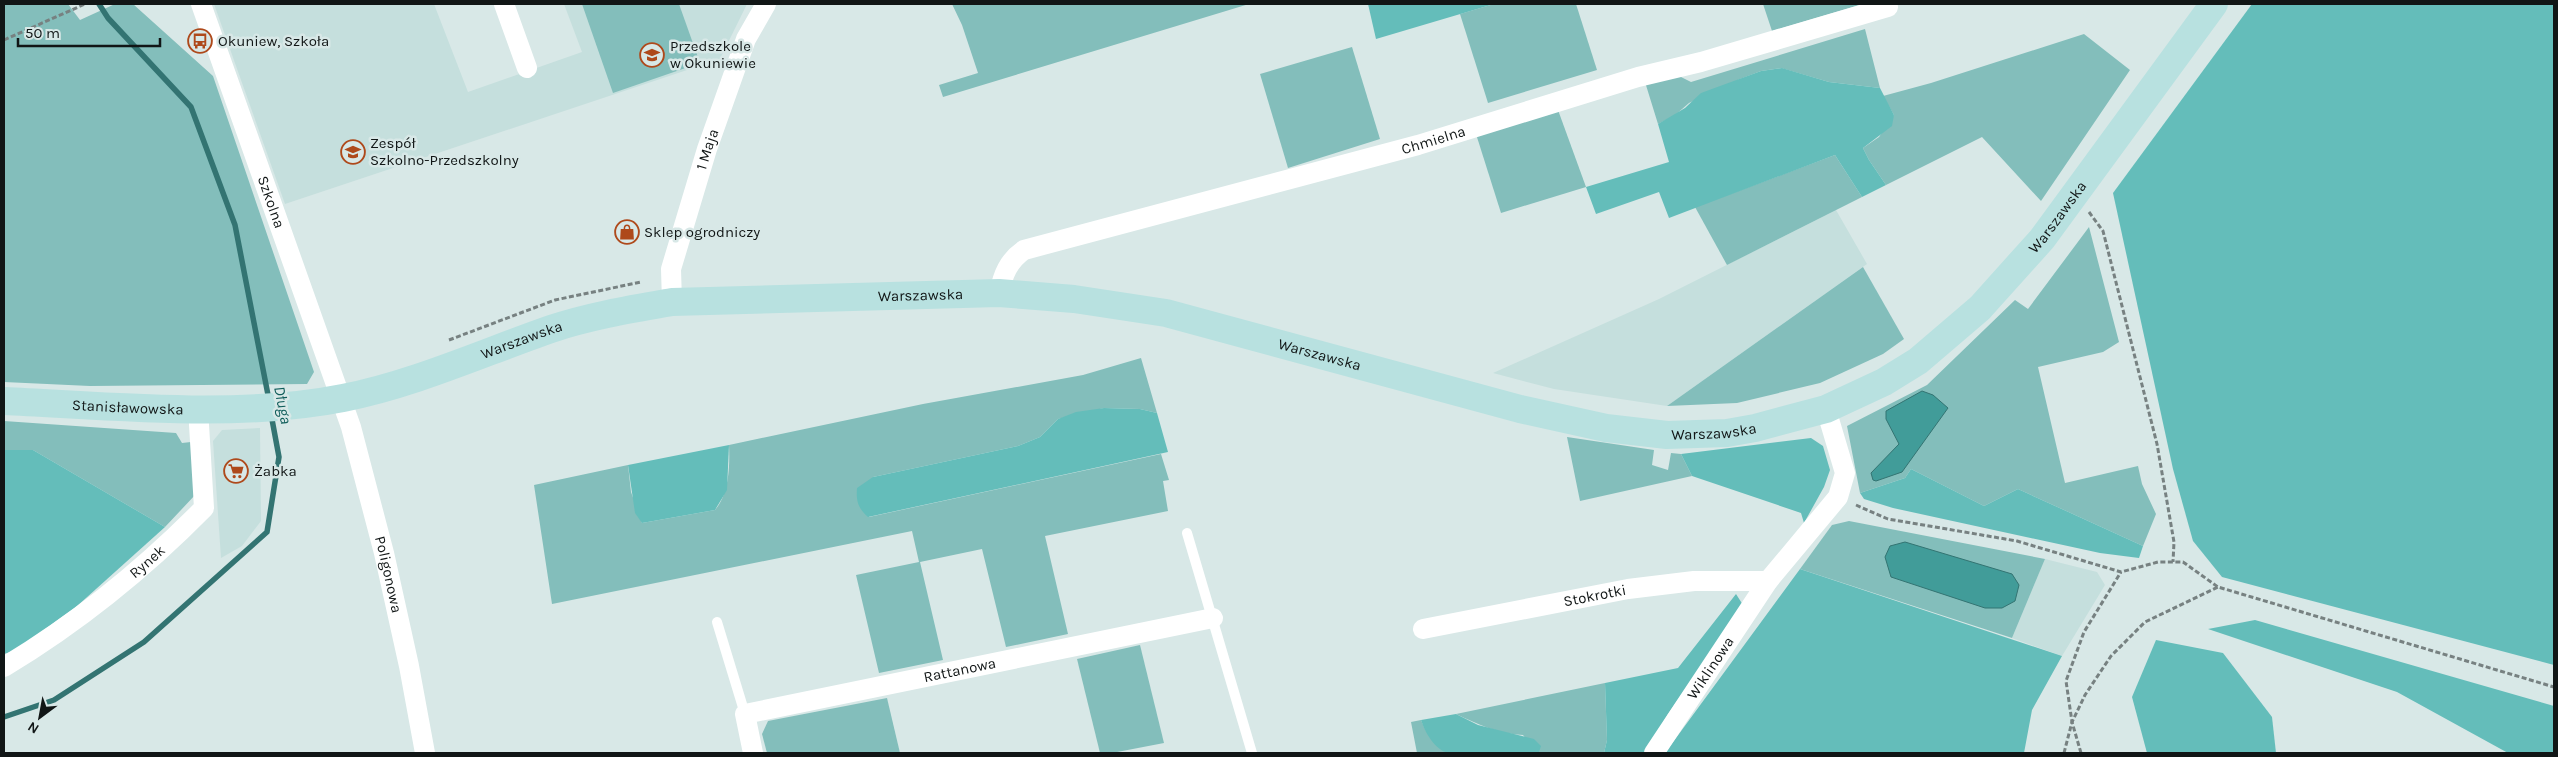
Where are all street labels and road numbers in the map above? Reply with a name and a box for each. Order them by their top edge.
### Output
street label: Chmielna [1399,122,1468,158]
street label: 1 Maja [692,126,722,172]
street label: Szkolna [254,173,289,231]
street label: Warszawska [2025,178,2090,257]
street label: Warszawska [878,285,963,305]
street label: Warszawska [478,317,565,363]
street label: Warszawska [1276,335,1363,375]
street label: Stanisławowska [72,396,184,418]
street label: Warszawska [1671,419,1758,444]
street label: Poligonowa [371,534,406,615]
street label: Rynek [126,541,169,582]
street label: Stokrotki [1562,581,1628,610]
street label: Wiklinowa [1683,633,1738,703]
street label: Rattanowa [922,654,997,686]

